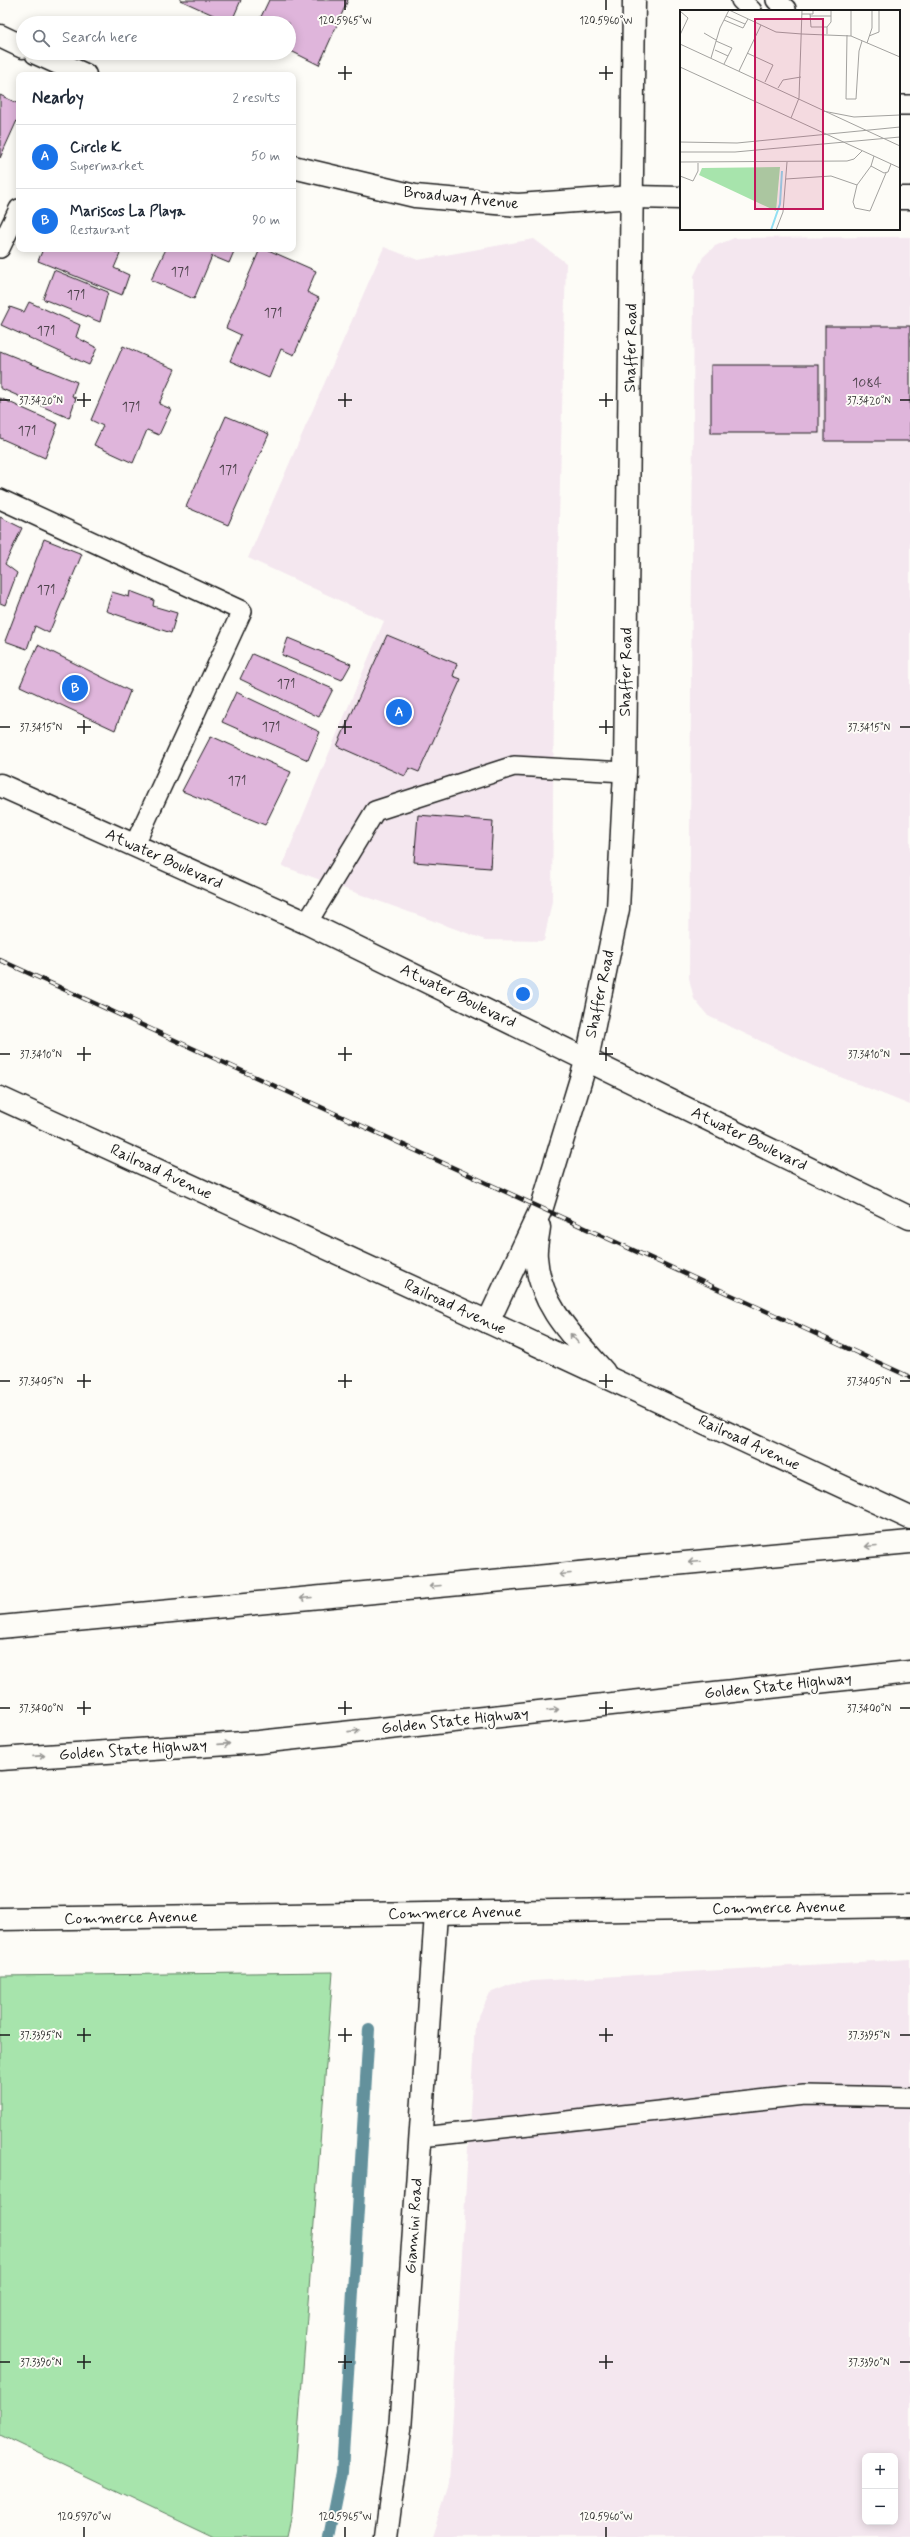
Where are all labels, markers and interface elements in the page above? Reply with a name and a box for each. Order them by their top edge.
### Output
inset map [680,10,900,230]
text: 120.5965°W [318,14,372,28]
text: 120.5960°W [580,14,632,28]
search box [16,16,296,60]
icon: search [30,27,52,49]
text: Search here [62,28,138,48]
text: Nearby [32,87,84,109]
text: 2 results [233,90,280,107]
text: Circle K [70,138,121,158]
text: A [41,148,49,165]
text: 50 m [251,148,280,165]
text: Supermarket [70,158,144,175]
street label: Broadway Avenue [402,182,520,215]
text: Mariscos La Playa [70,202,185,222]
text: B [41,212,49,229]
text: 90 m [252,212,280,229]
text: Restaurant [70,222,130,239]
house number: 171 [171,263,189,281]
house number: 171 [67,286,85,304]
street label: Shaffer Road [620,303,642,393]
house number: 171 [264,304,282,322]
house number: 171 [37,322,55,340]
house number: 1084 [852,374,882,392]
text: 37.3420°N [19,394,63,408]
text: 37.3420°N [847,394,891,408]
house number: 171 [122,398,140,416]
house number: 171 [18,422,36,440]
house number: 171 [219,461,237,479]
house number: 171 [37,581,55,599]
street label: Shaffer Road [615,627,637,717]
pin: B [62,673,88,703]
house number: 171 [277,675,295,693]
pin: A [386,697,412,727]
house number: 171 [262,718,280,736]
text: 37.3415°N [20,721,63,735]
text: 37.3415°N [848,721,891,735]
house number: 171 [228,772,246,790]
street label: Atwater Boulevard [102,824,226,894]
street label: Shaffer Road [580,948,620,1040]
street label: Atwater Boulevard [397,959,519,1033]
your location [513,984,533,1004]
text: 37.3410°N [20,1048,62,1062]
text: 37.3410°N [848,1048,890,1062]
street label: Atwater Boulevard [688,1102,810,1176]
street label: Railroad Avenue [107,1139,215,1205]
street label: Railroad Avenue [401,1274,509,1340]
one-way arrow [569,1333,578,1343]
text: 37.3405°N [19,1375,64,1389]
text: 37.3405°N [847,1375,892,1389]
street label: Railroad Avenue [695,1410,803,1476]
one-way arrow [865,1542,878,1549]
one-way arrow [688,1558,701,1566]
one-way arrow [559,1570,572,1578]
one-way arrow [429,1582,442,1589]
one-way arrow [300,1594,313,1601]
street label: Golden State Highway [703,1668,853,1705]
text: 37.3400°N [19,1702,63,1716]
text: 37.3400°N [847,1702,891,1716]
street label: Golden State Highway [380,1703,530,1740]
one-way arrow [546,1706,559,1714]
one-way arrow [347,1728,360,1735]
street label: Golden State Highway [58,1734,208,1767]
one-way arrow [218,1740,231,1747]
one-way arrow [32,1753,45,1760]
street label: Commerce Avenue [712,1896,846,1920]
street label: Commerce Avenue [388,1901,522,1925]
street label: Commerce Avenue [64,1906,198,1930]
text: 37.3395°N [20,2029,62,2043]
text: 37.3395°N [848,2029,890,2043]
street label: Giannini Road [400,2177,428,2275]
text: 37.3390°N [20,2356,62,2370]
text: 37.3390°N [848,2356,890,2370]
map controls [862,2453,898,2525]
button: + [862,2453,898,2489]
button: − [862,2489,898,2525]
text: 120.5970°W [57,2510,111,2524]
text: 120.5965°W [318,2510,372,2524]
text: 120.5960°W [580,2510,632,2524]

